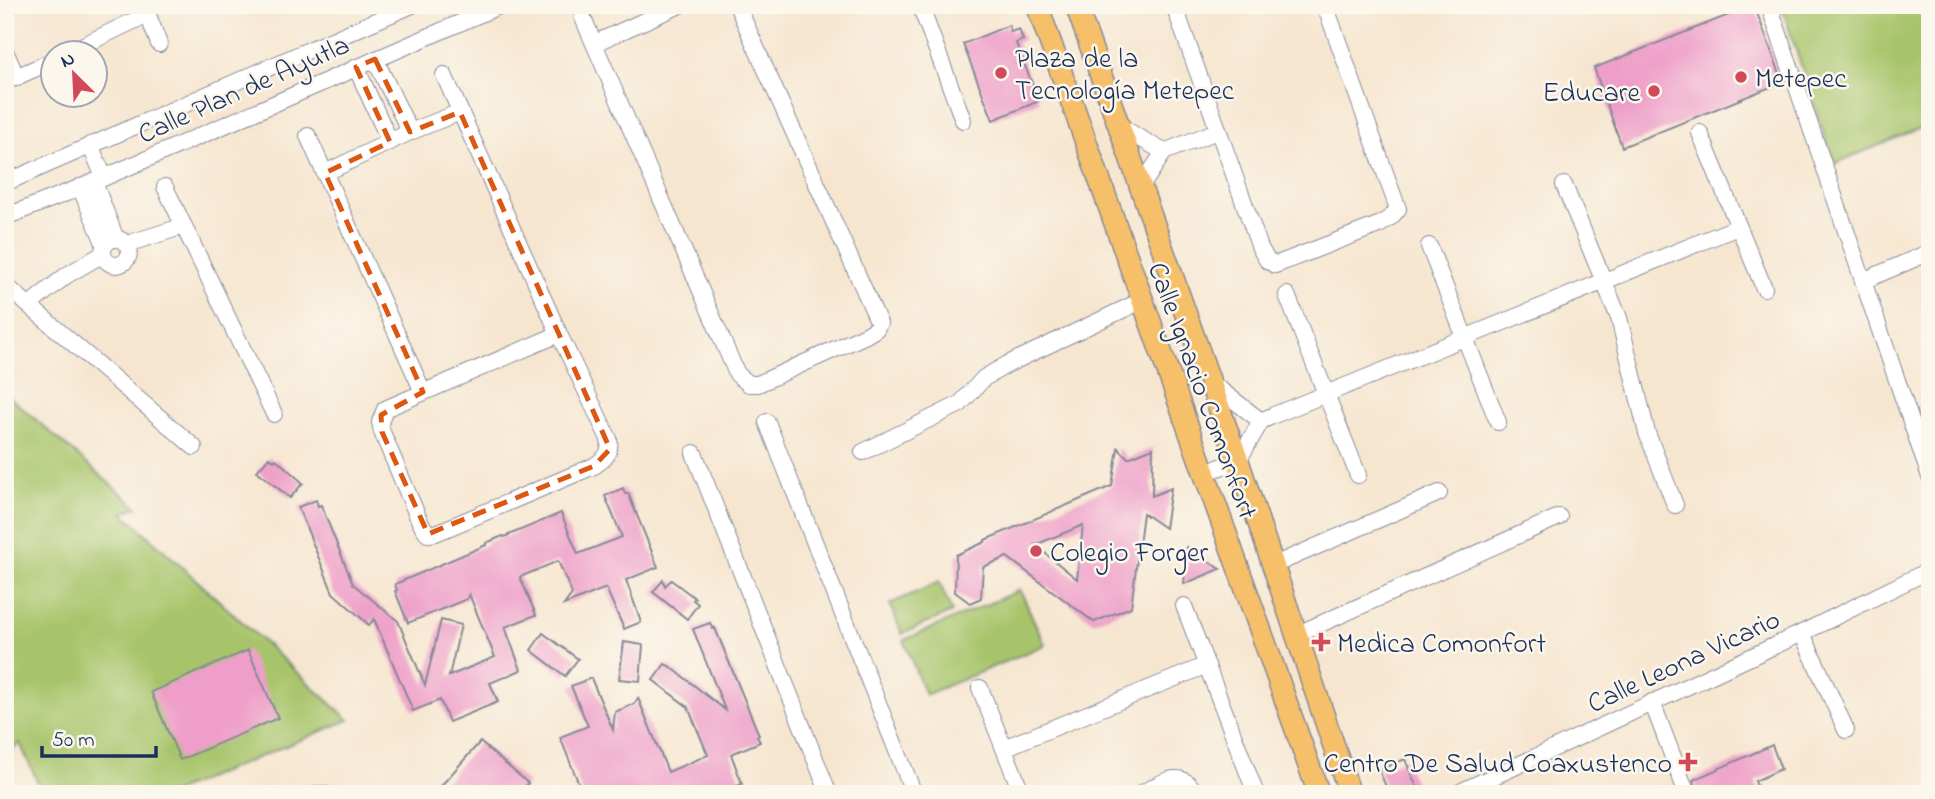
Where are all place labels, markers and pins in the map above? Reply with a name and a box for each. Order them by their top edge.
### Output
place label: Plaza de la Tecnología Metepec [1015,40,1235,113]
place label: Metepec [1755,60,1847,101]
marker: Plaza de la Tecnología Metepec [993,65,1009,81]
marker: Metepec [1733,69,1749,85]
place label: Educare [1543,74,1640,115]
marker: Educare [1646,83,1662,99]
place label: Colegio Forger [1050,534,1209,575]
marker: Colegio Forger [1028,543,1044,559]
place label: Medica Comonfort [1337,625,1546,666]
marker: Medica Comonfort [1311,632,1331,652]
place label: Centro De Salud Coaxustenco [1324,745,1672,786]
marker: Centro De Salud Coaxustenco [1678,752,1698,772]

